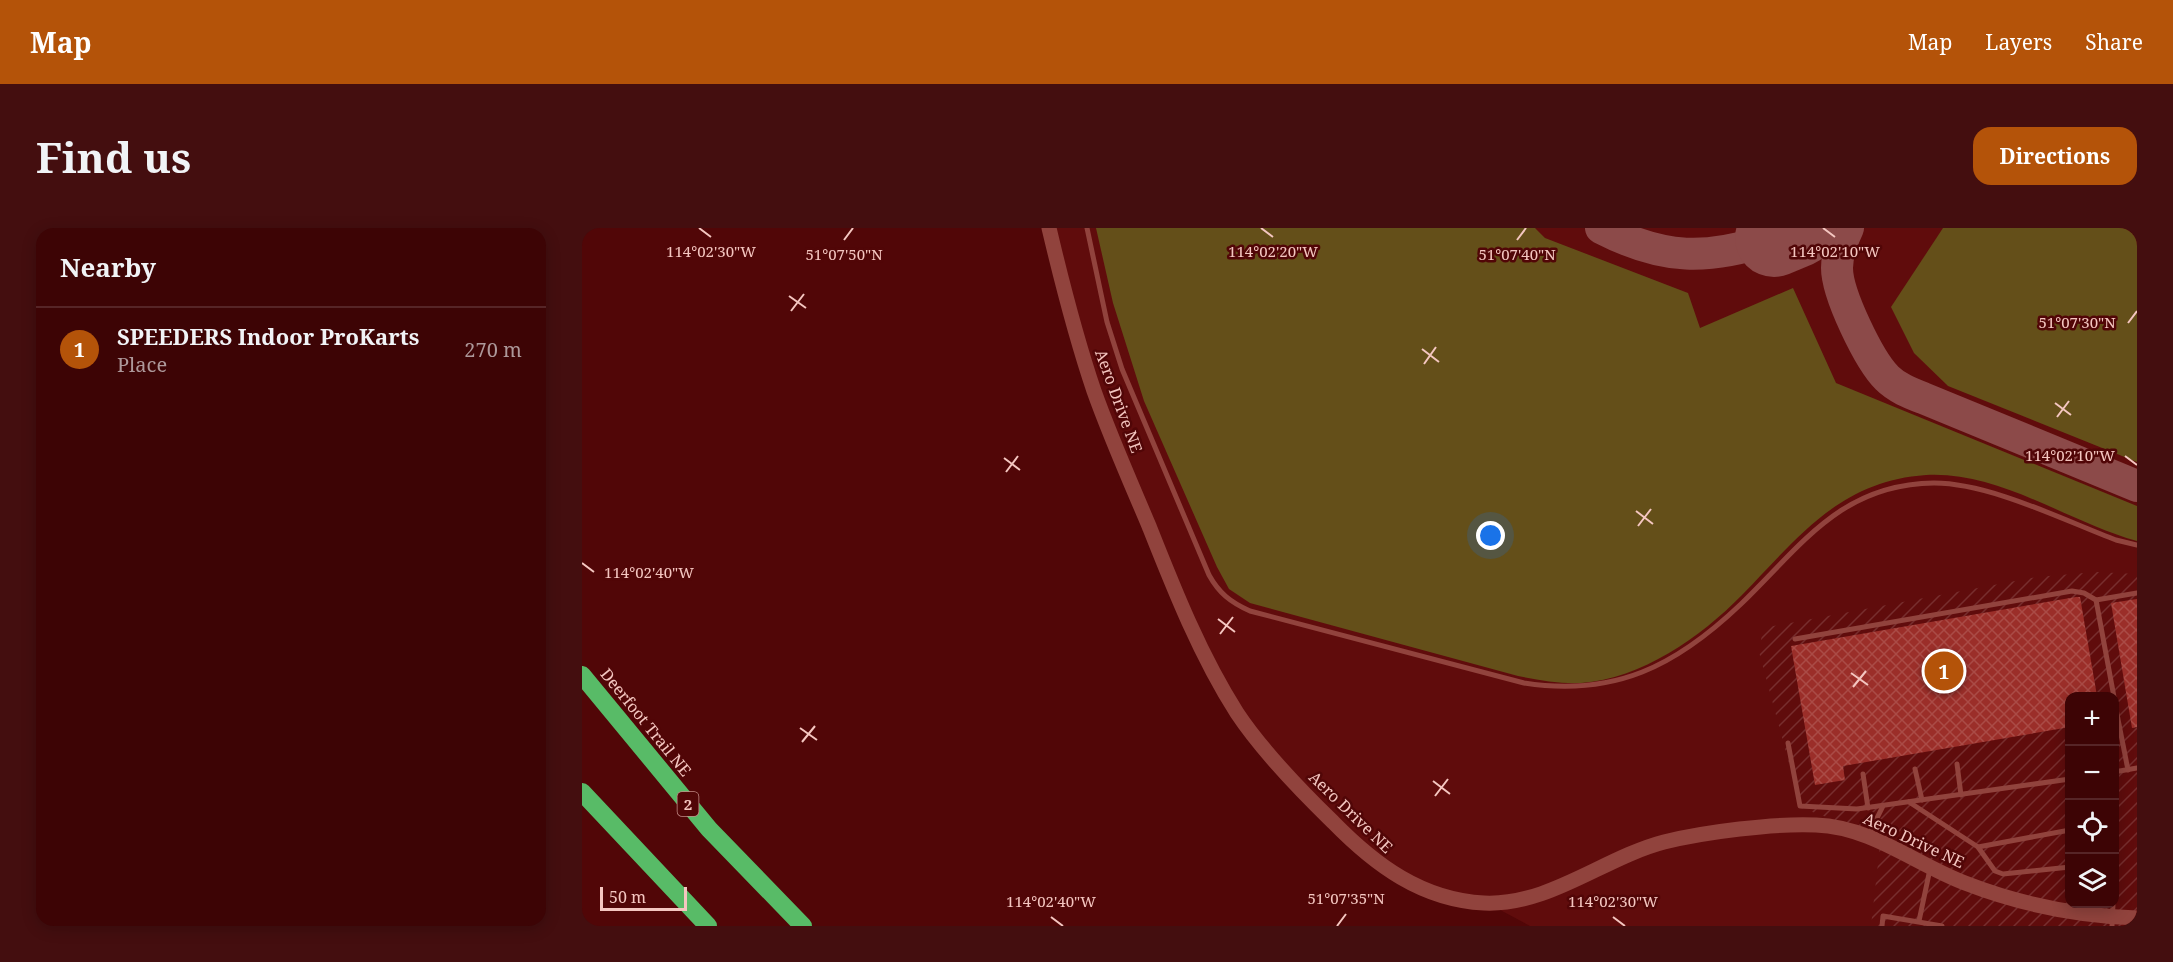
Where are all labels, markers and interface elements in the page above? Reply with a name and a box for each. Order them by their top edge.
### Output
text: Map [30,23,92,61]
text: Map [1908,28,1952,56]
text: Layers [1985,28,2052,56]
text: Share [2085,28,2143,56]
button: Directions [1973,127,2137,185]
text: Find us [36,128,191,185]
text: 114°02'30"W [666,241,756,261]
text: 114°02'20"W [1228,241,1318,261]
text: 114°02'10"W [1790,241,1880,261]
text: 51°07'50"N [805,244,883,264]
text: 51°07'40"N [1478,244,1556,264]
text: Nearby [60,249,156,285]
text: 51°07'30"N [2038,312,2116,332]
text: SPEEDERS Indoor ProKarts [117,321,419,351]
text: 1 [74,336,85,363]
text: 270 m [464,336,522,363]
street label: Aero Drive NE [1090,346,1148,456]
text: Place [117,351,167,378]
text: 114°02'10"W [2025,445,2115,465]
your location [1476,521,1505,550]
text: 114°02'40"W [604,562,694,582]
pin: 1 [1924,648,1964,694]
street label: Deerfoot Trail NE [596,663,696,781]
map controls [2065,692,2119,908]
button: + [2065,692,2119,746]
button: − [2065,746,2119,800]
street label: Aero Drive NE [1304,766,1398,858]
road number: 2 [678,792,698,816]
button: locate [2065,800,2119,854]
street label: Aero Drive NE [1860,807,1968,873]
button: layers [2065,854,2119,908]
scale bar [600,884,687,912]
text: 50 m [609,886,646,908]
text: 51°07'35"N [1307,888,1385,908]
text: 114°02'40"W [1006,891,1096,911]
text: 114°02'30"W [1568,891,1658,911]

